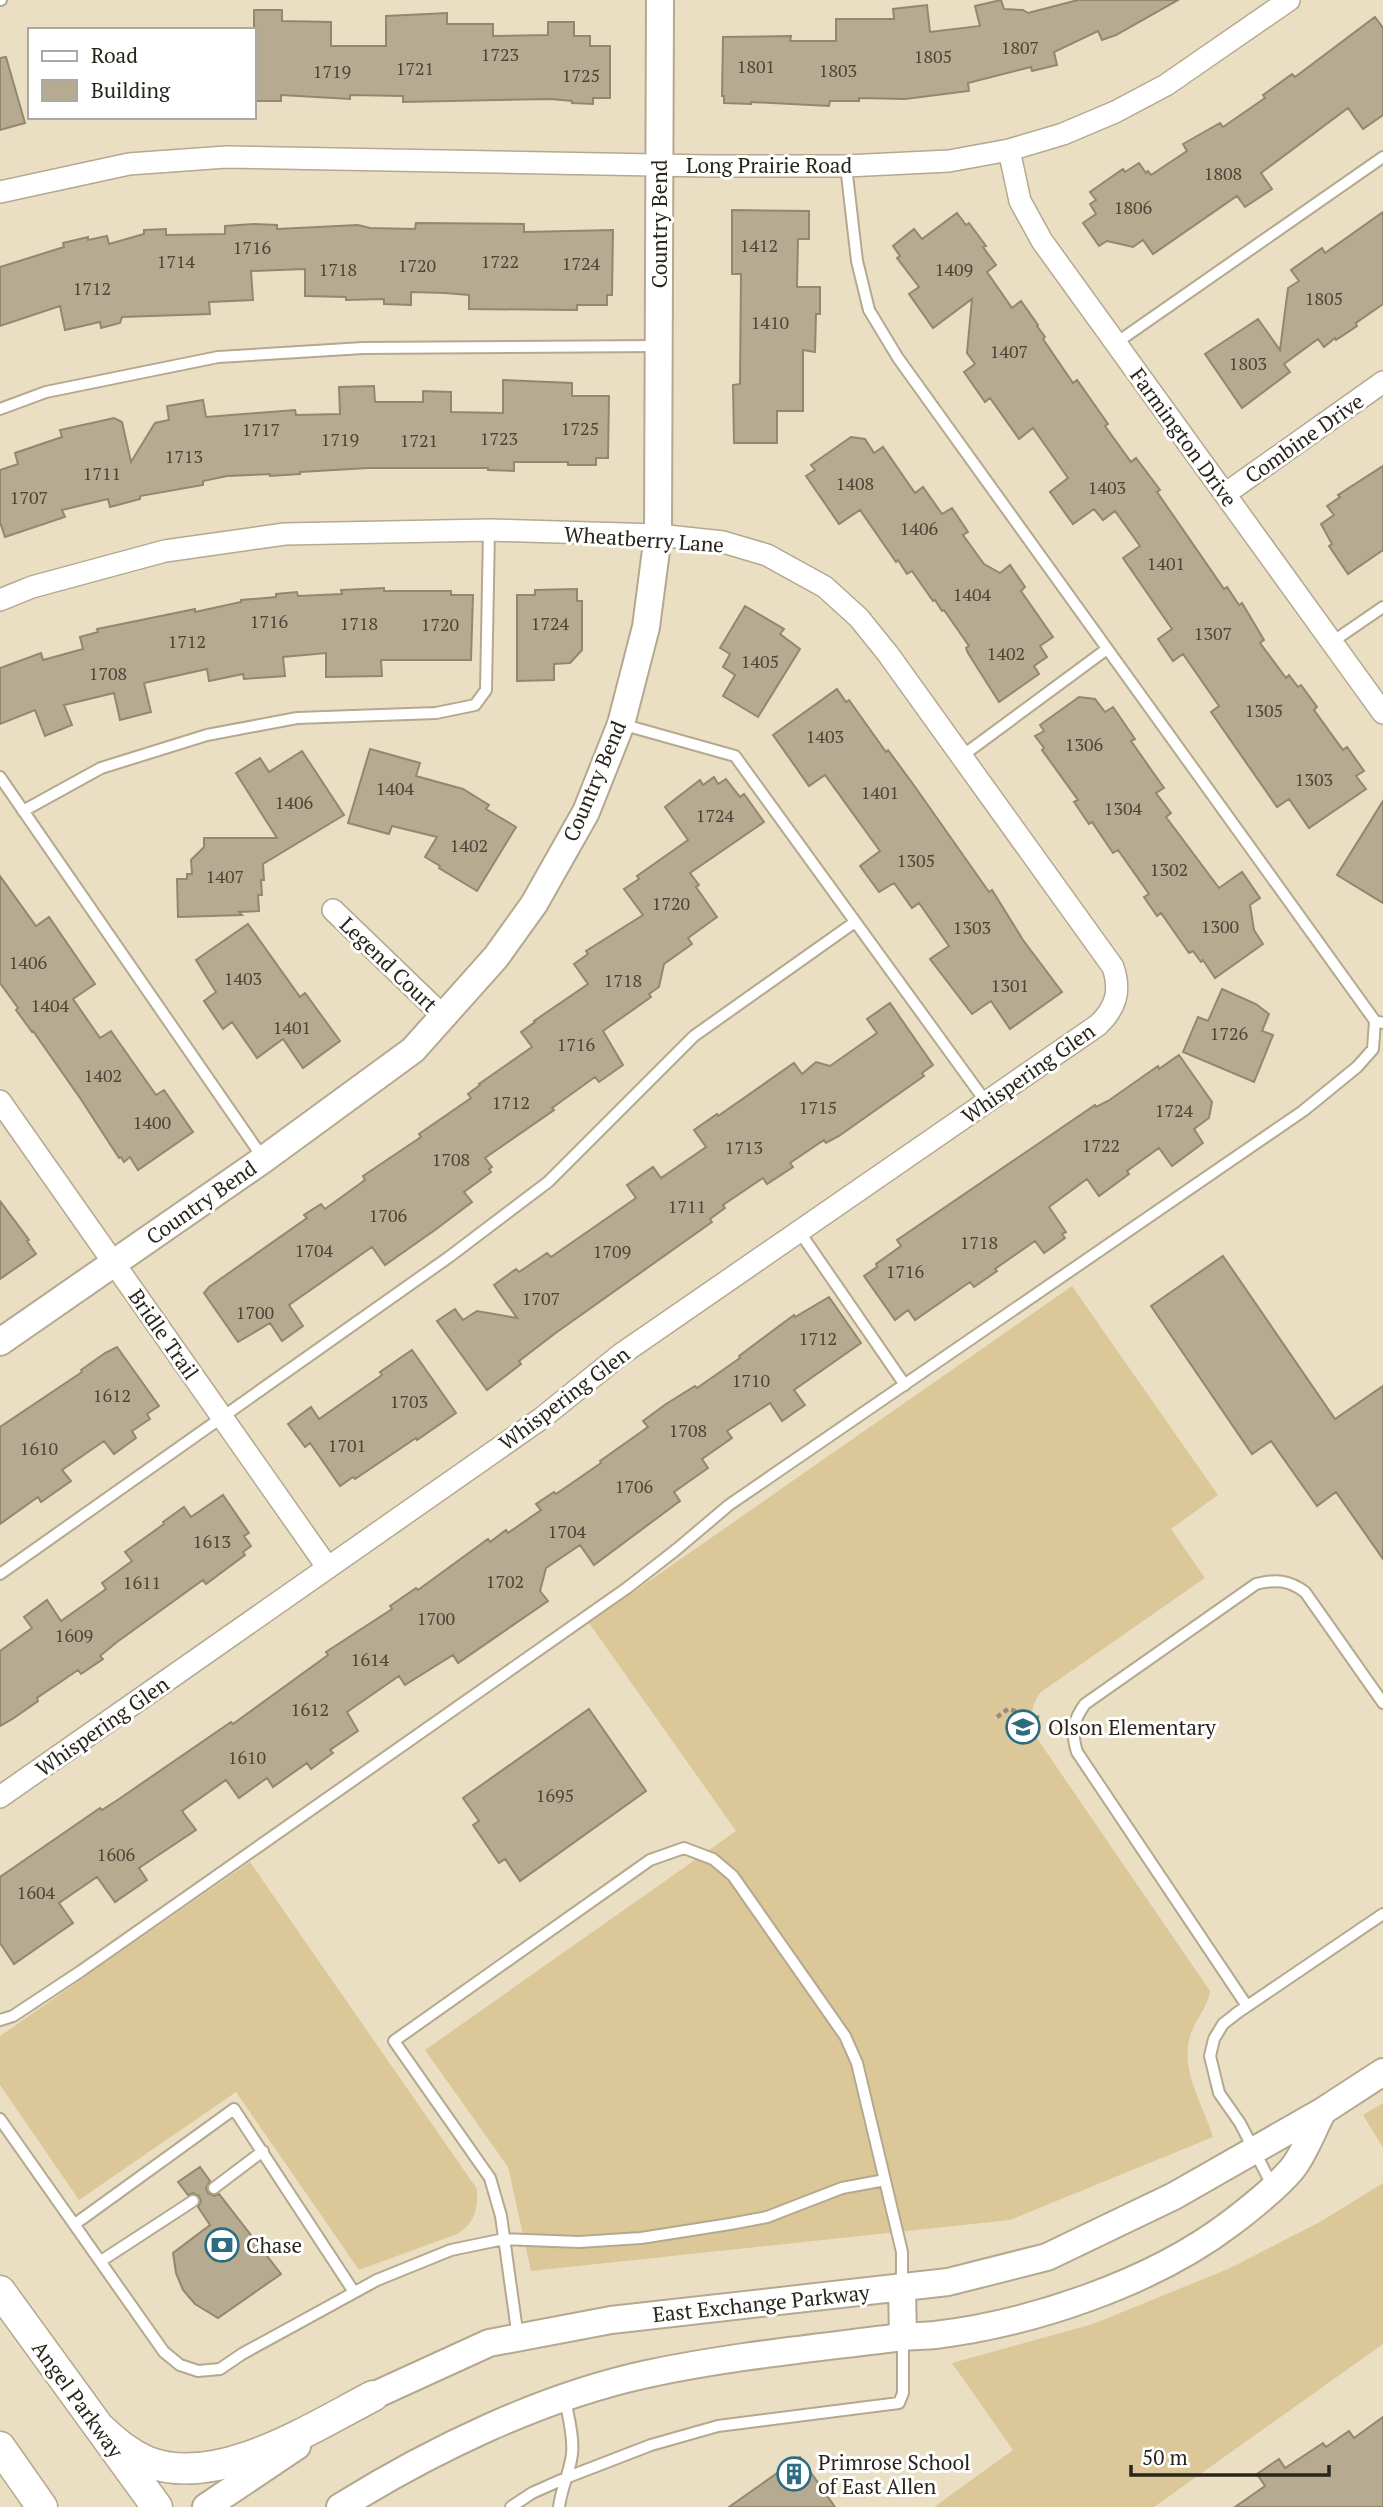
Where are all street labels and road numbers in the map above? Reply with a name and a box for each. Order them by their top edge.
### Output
street label: Long Prairie Road [686,151,852,179]
street label: Country Bend [645,159,673,288]
street label: Farmington Drive [1124,362,1244,512]
street label: Combine Drive [1239,387,1369,489]
street label: Wheatberry Lane [563,519,725,559]
street label: Country Bend [556,716,632,846]
street label: Legend Court [334,910,444,1018]
street label: Whispering Glen [956,1016,1101,1129]
street label: Country Bend [140,1153,262,1250]
street label: Bridle Trail [123,1283,205,1385]
street label: Whispering Glen [493,1339,635,1456]
street label: Whispering Glen [30,1669,175,1782]
street label: East Exchange Parkway [651,2278,871,2328]
street label: Angel Parkway [26,2335,130,2464]

